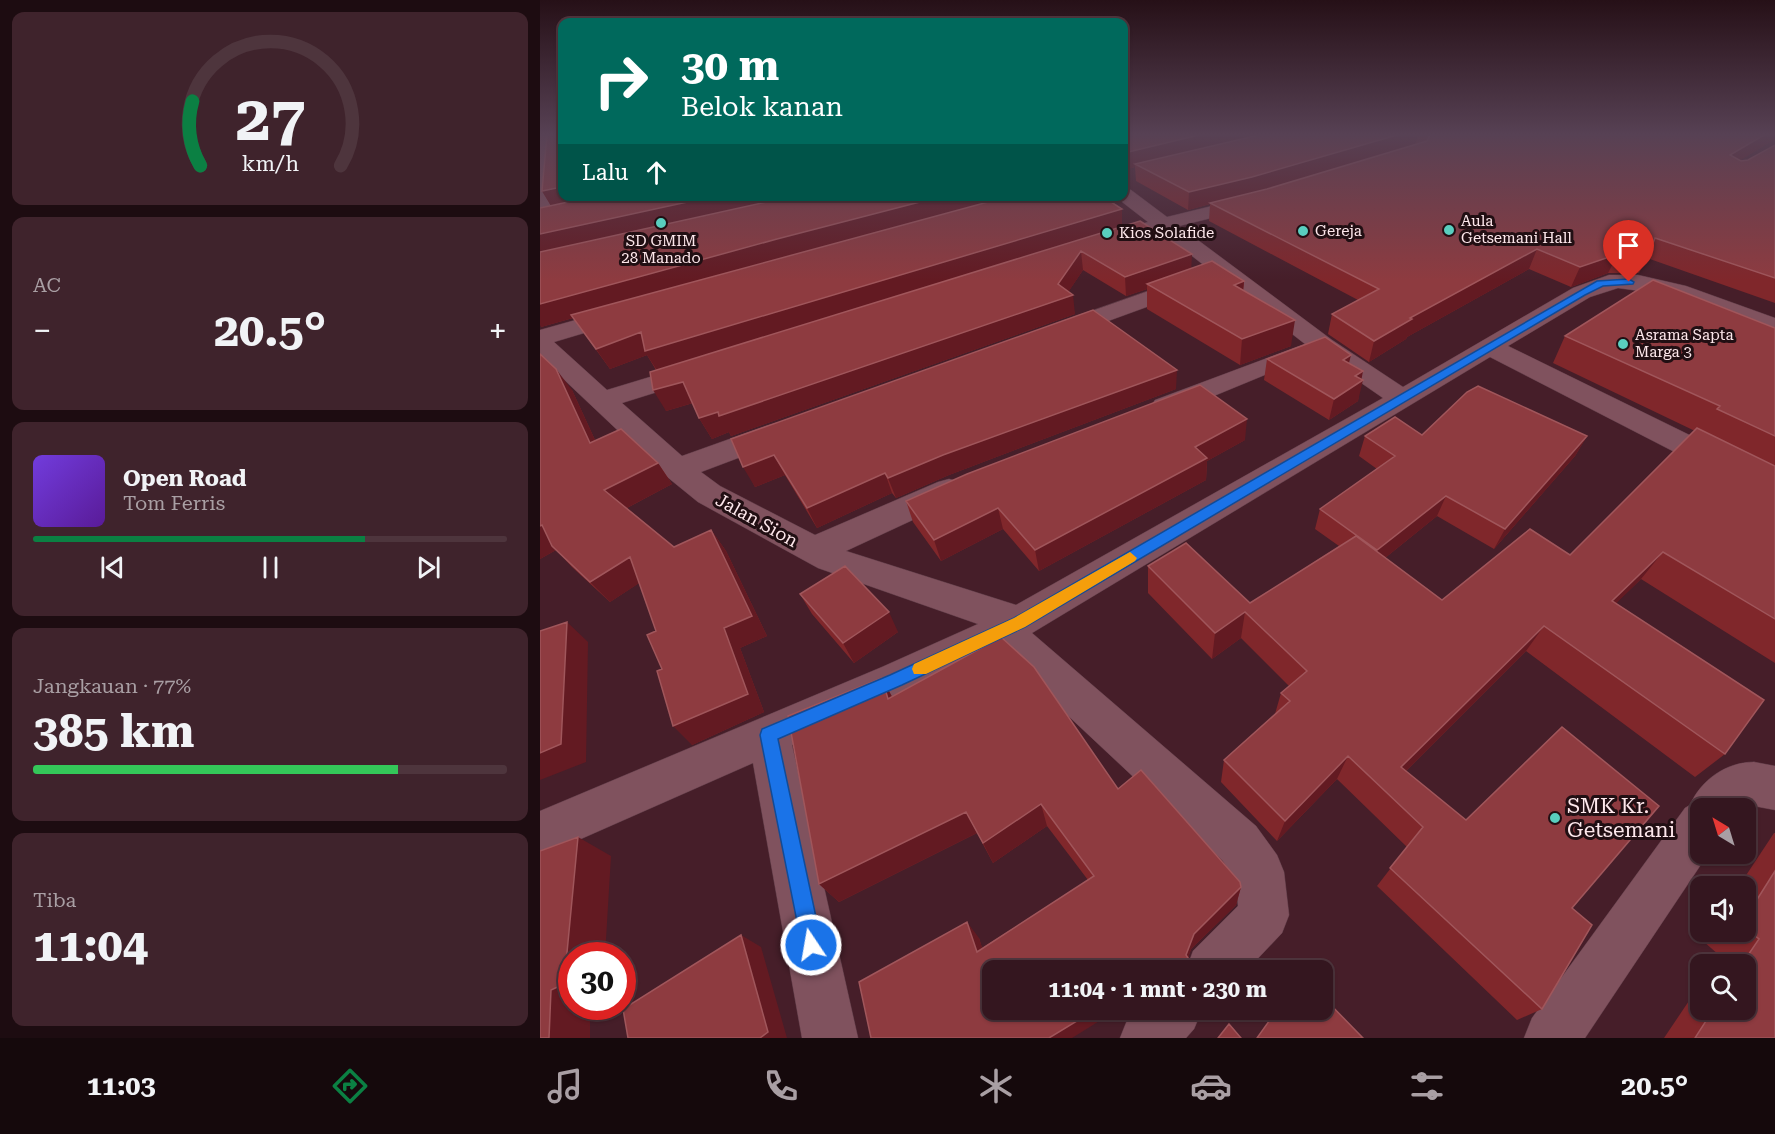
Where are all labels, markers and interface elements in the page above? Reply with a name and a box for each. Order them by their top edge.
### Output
text: 30 m [681,41,779,90]
icon: right [582,42,660,120]
text: 27 [235,82,305,155]
text: Belok kanan [681,91,843,123]
text: km/h [241,151,299,176]
icon: ahead [640,156,673,189]
text: Lalu [582,160,628,185]
place label: Aula Getsemani Hall [1461,212,1572,247]
marker: SD GMIM 28 Manado [654,216,668,230]
pin [1603,220,1654,282]
place label: Gereja [1315,222,1362,240]
marker: Aula Getsemani Hall [1442,223,1456,237]
place label: Kios Solafide [1119,224,1214,242]
marker: Gereja [1296,224,1310,238]
marker: Kios Solafide [1100,226,1114,240]
icon: arrive [1612,229,1645,262]
place label: SD GMIM 28 Manado [621,232,701,267]
text: AC [33,273,61,297]
text: 20.5° [214,304,326,357]
text: − [33,311,51,350]
text: + [489,311,507,350]
place label: Asrama Sapta Marga 3 [1635,326,1734,361]
marker: Asrama Sapta Marga 3 [1616,337,1630,351]
text: Open Road [123,466,246,491]
street label: Jalan Sion [712,489,802,551]
text: Tom Ferris [123,491,225,515]
icon: previous [96,551,129,584]
icon: pause [254,551,287,584]
icon: next [412,551,445,584]
text: Jangkauan · 77% [33,674,191,698]
text: 385 km [33,705,194,758]
place label: SMK Kr. Getsemani [1567,794,1676,842]
north arrow [1690,798,1756,864]
map controls [1690,798,1756,1020]
marker: SMK Kr. Getsemani [1548,811,1562,825]
button: sound [1690,876,1756,942]
text: Tiba [33,888,76,912]
position arrow [779,913,843,977]
text: 11:04 [33,919,148,972]
speed limit sign: 30 [558,942,636,1020]
button: search [1690,954,1756,1020]
text: 11:04 · 1 mnt · 230 m [1048,977,1267,1002]
icon: directions [329,1065,371,1107]
icon: music [544,1065,586,1107]
icon: phone [760,1065,802,1107]
icon: climate [975,1065,1017,1107]
icon: car [1190,1065,1232,1107]
icon: filters [1406,1065,1448,1107]
text: 11:03 [87,1070,156,1102]
text: 20.5° [1621,1070,1688,1102]

